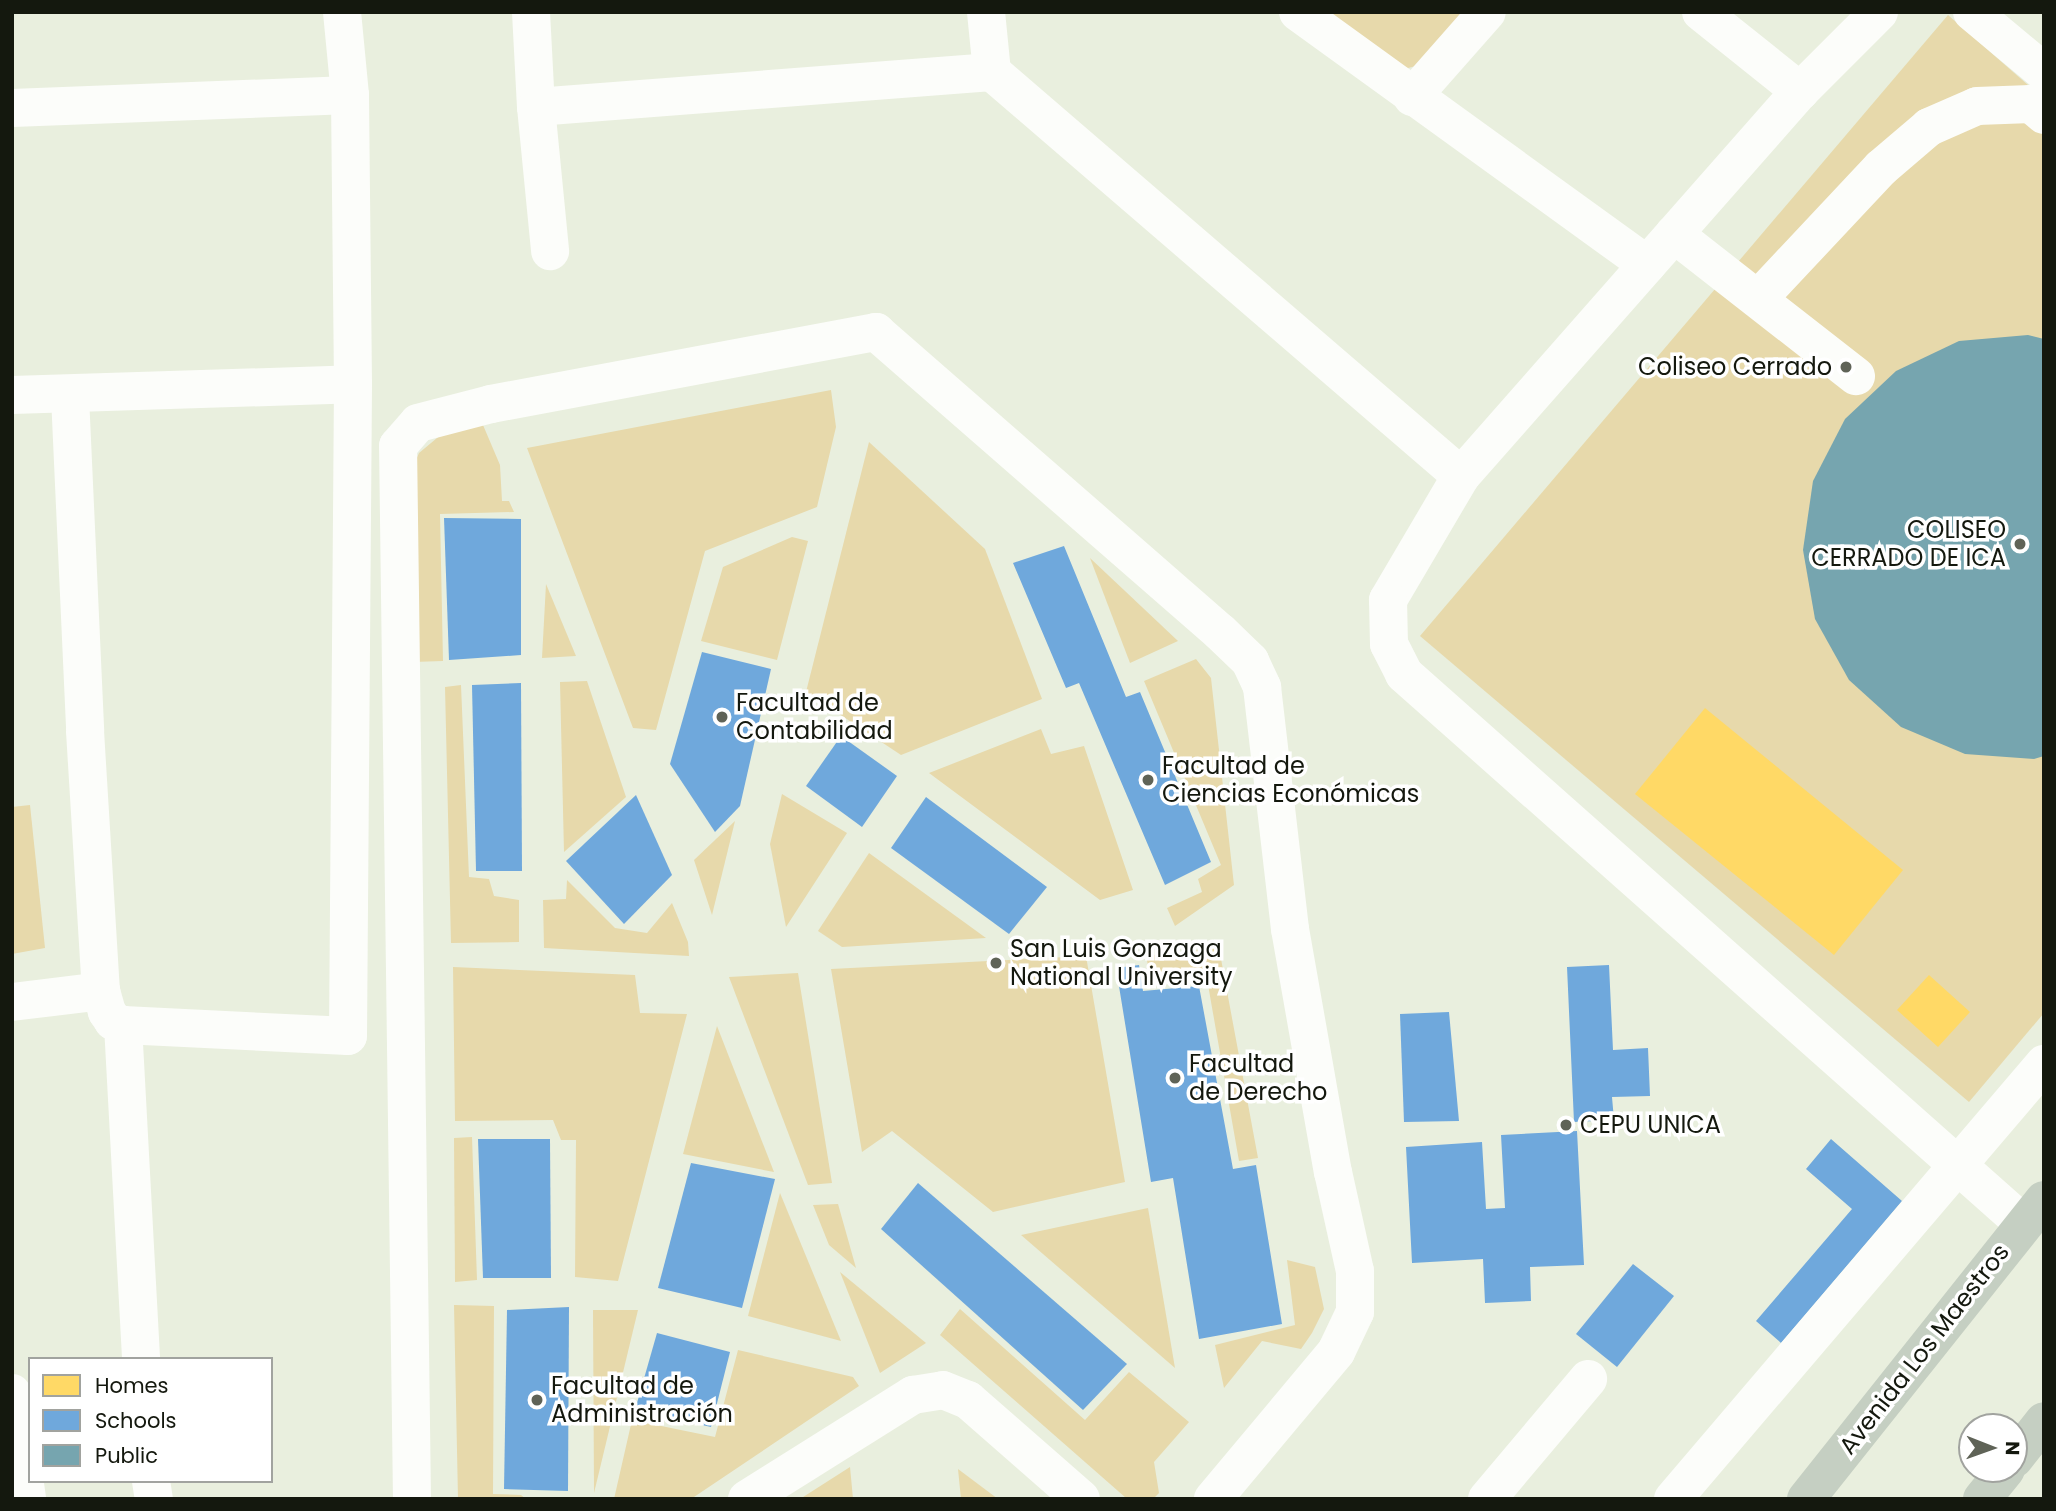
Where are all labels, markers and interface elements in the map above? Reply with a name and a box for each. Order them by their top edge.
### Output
place label: Coliseo Cerrado [1638,353,1832,381]
marker: Coliseo Cerrado [1838,359,1854,375]
place label: COLISEO CERRADO DE ICA [1811,516,2006,572]
marker: COLISEO CERRADO DE ICA [2012,536,2028,552]
place label: Facultad de Contabilidad [736,689,893,745]
marker: Facultad de Contabilidad [714,709,730,725]
place label: Facultad de Ciencias Económicas [1162,752,1419,808]
marker: Facultad de Ciencias Económicas [1140,772,1156,788]
place label: San Luis Gonzaga National University [1010,935,1232,991]
marker: San Luis Gonzaga National University [988,955,1004,971]
place label: Facultad de Derecho [1189,1050,1327,1106]
marker: Facultad de Derecho [1167,1070,1183,1086]
place label: CEPU UNICA [1580,1111,1721,1139]
marker: CEPU UNICA [1558,1117,1574,1133]
street label: Avenida Los Maestros [1833,1238,2015,1460]
legend [28,1357,273,1483]
text: Homes [95,1371,169,1400]
place label: Facultad de Administración [551,1372,733,1428]
marker: Facultad de Administración [529,1392,545,1408]
text: Schools [95,1406,177,1435]
north arrow [1958,1413,2028,1483]
text: Public [95,1441,158,1470]
text: N [1999,1441,2026,1456]

